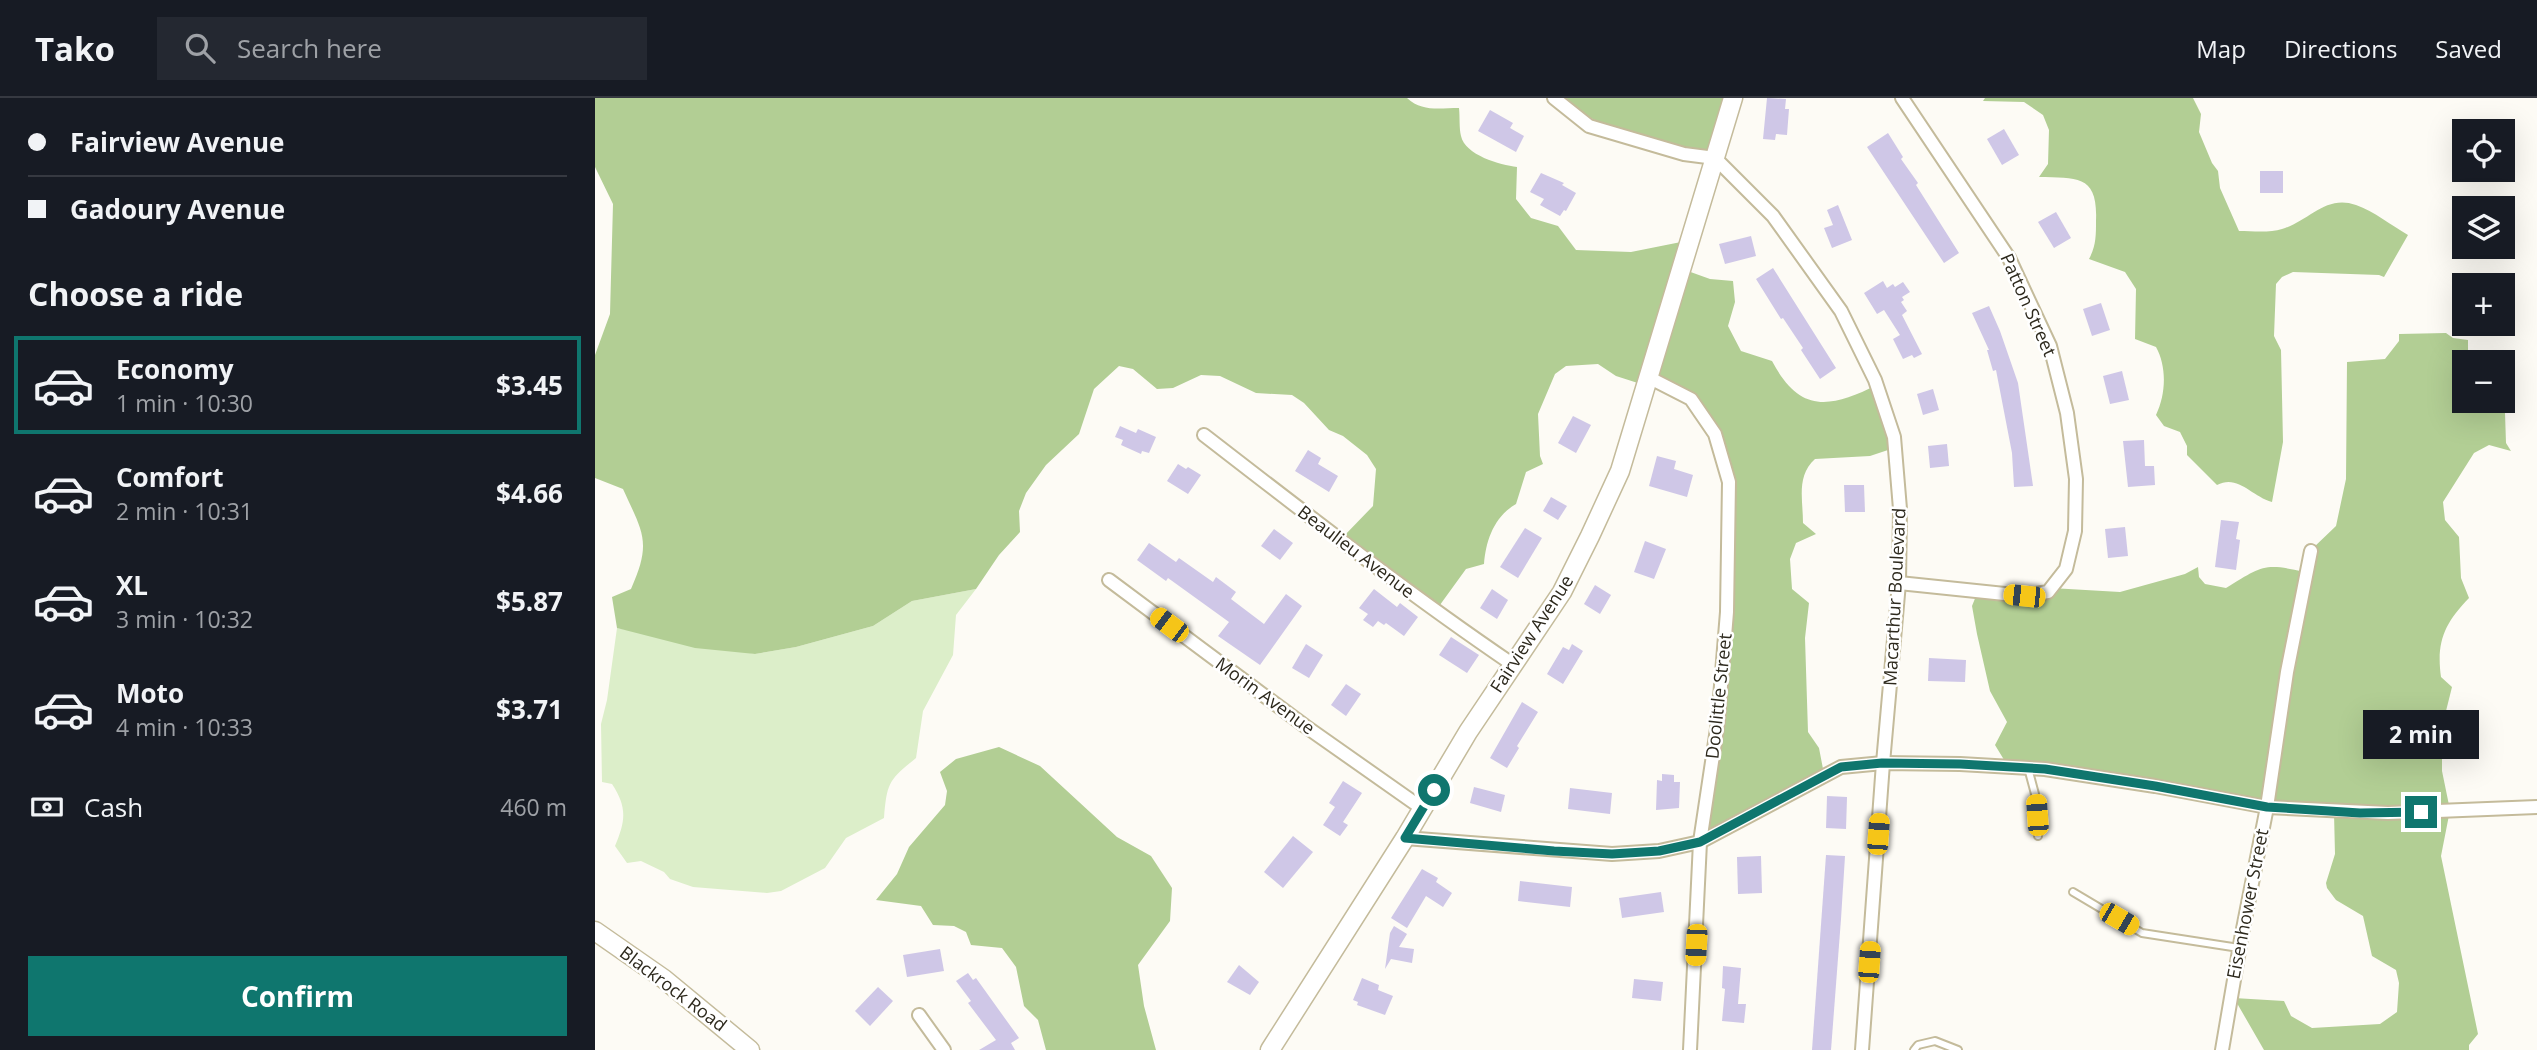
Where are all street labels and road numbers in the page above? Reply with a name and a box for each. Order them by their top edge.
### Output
street label: Patton Street [1995,249,2062,360]
street label: Beaulieu Avenue [1293,499,1420,603]
street label: Macarthur Boulevard [1877,507,1911,687]
street label: Fairview Avenue [1484,570,1578,697]
street label: Doolittle Street [1699,632,1737,760]
street label: Morin Avenue [1211,651,1320,739]
street label: Eisenhower Street [2221,827,2273,981]
street label: Blackrock Road [615,940,732,1036]

